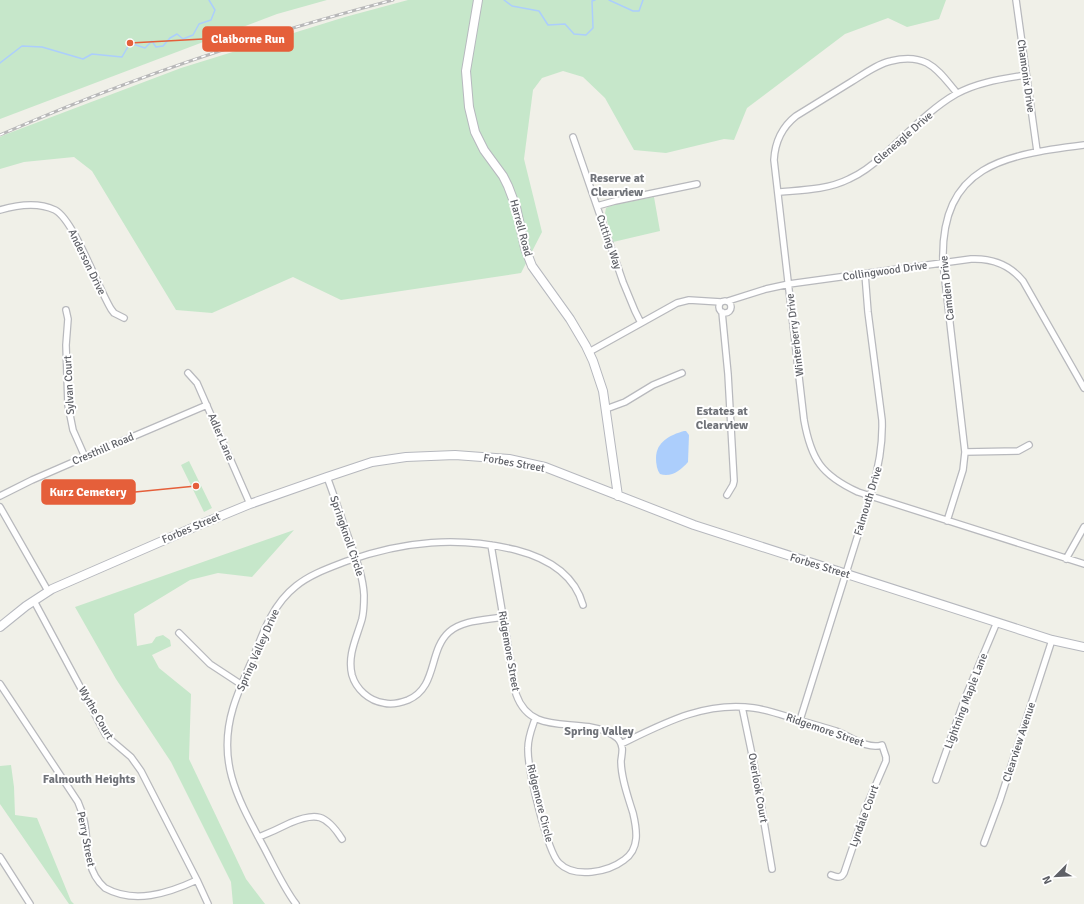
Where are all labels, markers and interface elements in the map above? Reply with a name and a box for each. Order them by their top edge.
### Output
callout: Claiborne Run [203,27,293,51]
text: Claiborne Run [211,32,285,47]
street label: Chamonix Drive [1014,39,1038,113]
street label: Gleneagle Drive [871,109,935,167]
district label: Reserve at Clearview [590,171,645,200]
street label: Harrell Road [507,198,535,258]
street label: Cutting Way [594,213,625,272]
street label: Anderson Drive [65,227,109,297]
street label: Camden Drive [937,255,957,321]
street label: Collingwood Drive [842,259,928,283]
street label: Winterberry Drive [783,293,807,377]
street label: Sylvan Court [61,355,77,415]
district label: Estates at Clearview [696,404,749,433]
street label: Adler Lane [205,411,237,463]
street label: Cresthill Road [70,430,136,468]
street label: Forbes Street [482,451,546,475]
street label: Falmouth Drive [851,465,885,537]
callout: Kurz Cemetery [42,480,135,504]
text: Kurz Cemetery [49,485,127,500]
street label: Springknoll Circle [327,494,367,578]
street label: Forbes Street [160,510,222,546]
street label: Forbes Street [788,551,852,581]
street label: Spring Valley Drive [234,607,282,693]
street label: Ridgemore Street [496,610,523,692]
street label: Lightning Maple Lane [942,651,990,751]
street label: Wythe Court [76,684,116,742]
street label: Clearview Avenue [1000,700,1038,784]
street label: Ridgemore Street [784,711,866,749]
district label: Spring Valley [564,724,634,739]
street label: Overlook Court [745,752,771,824]
street label: Ridgemore Circle [524,762,556,844]
district label: Falmouth Heights [43,772,136,787]
street label: Lyndale Court [847,783,881,849]
street label: Perry Street [74,810,98,868]
north arrow [1036,856,1076,896]
text: N [1040,874,1055,886]

